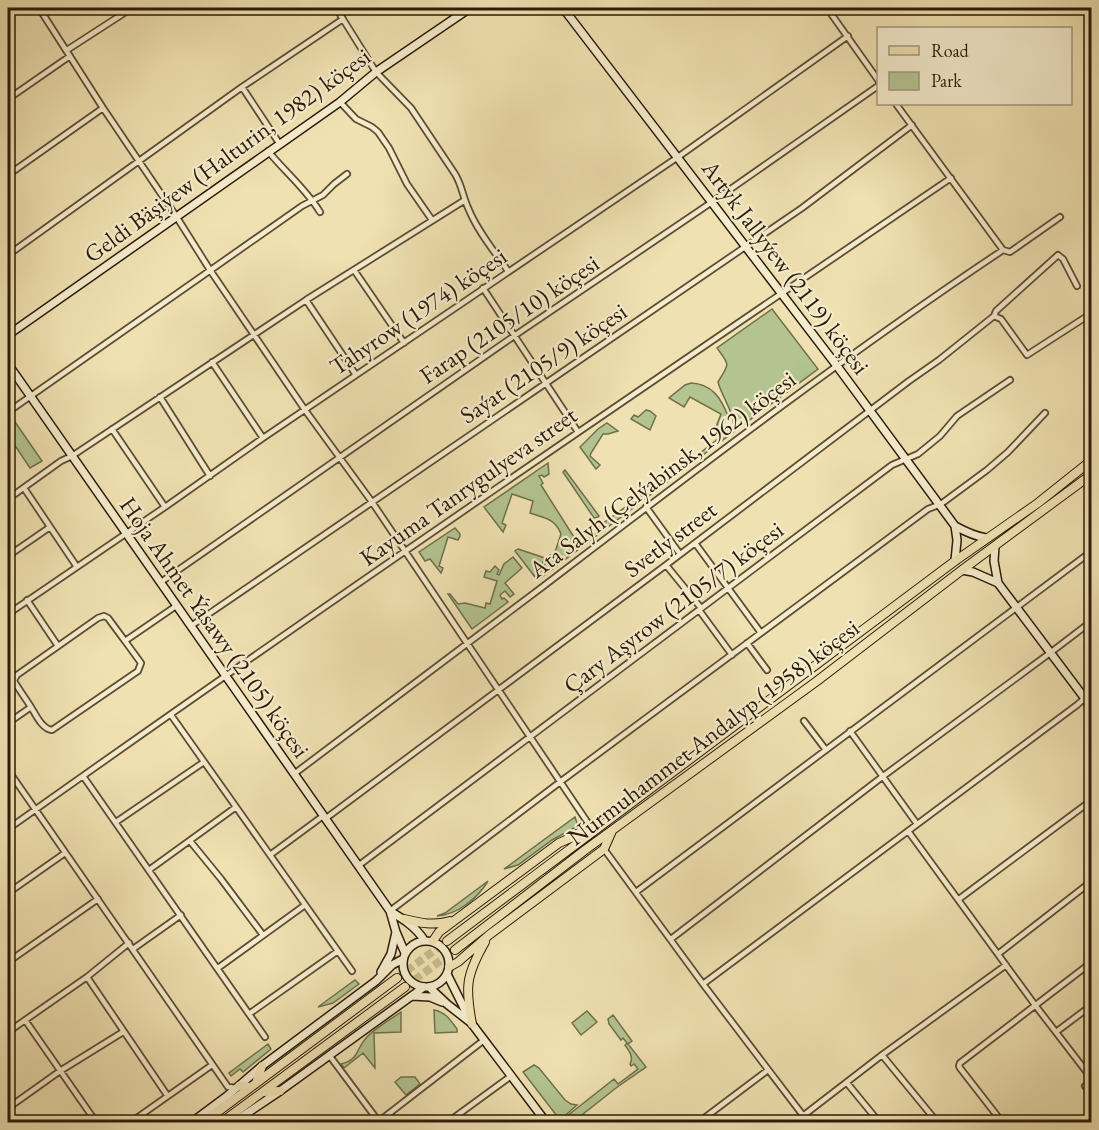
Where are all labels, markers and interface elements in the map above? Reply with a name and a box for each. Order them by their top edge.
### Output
legend [877,27,1072,105]
text: Road [931,39,970,62]
street label: Geldi Bäşiýew (Halturin, 1982) köçesi [78,41,376,269]
text: Park [931,69,962,92]
street label: Artyk Jallyýew (2119) köçesi [695,153,877,380]
street label: Tahyrow (1974) köçesi [323,240,513,382]
street label: Farap (2105/10) köçesi [413,247,605,391]
street label: Saýat (2105/9) köçesi [453,296,633,430]
street label: Ata Salyh (Çelýabinsk, 1962) köçesi [522,363,802,585]
street label: Kayuma Tanrygulyeva street [353,399,583,573]
street label: Hoja Ahmet Ýasawy (2105) köçesi [113,491,317,764]
street label: Svetly street [617,494,723,584]
street label: Çary Aşyrow (2105/7) köçesi [557,514,789,700]
street label: Nurmuhammet Andalyp (1958) köçesi [561,612,865,852]

